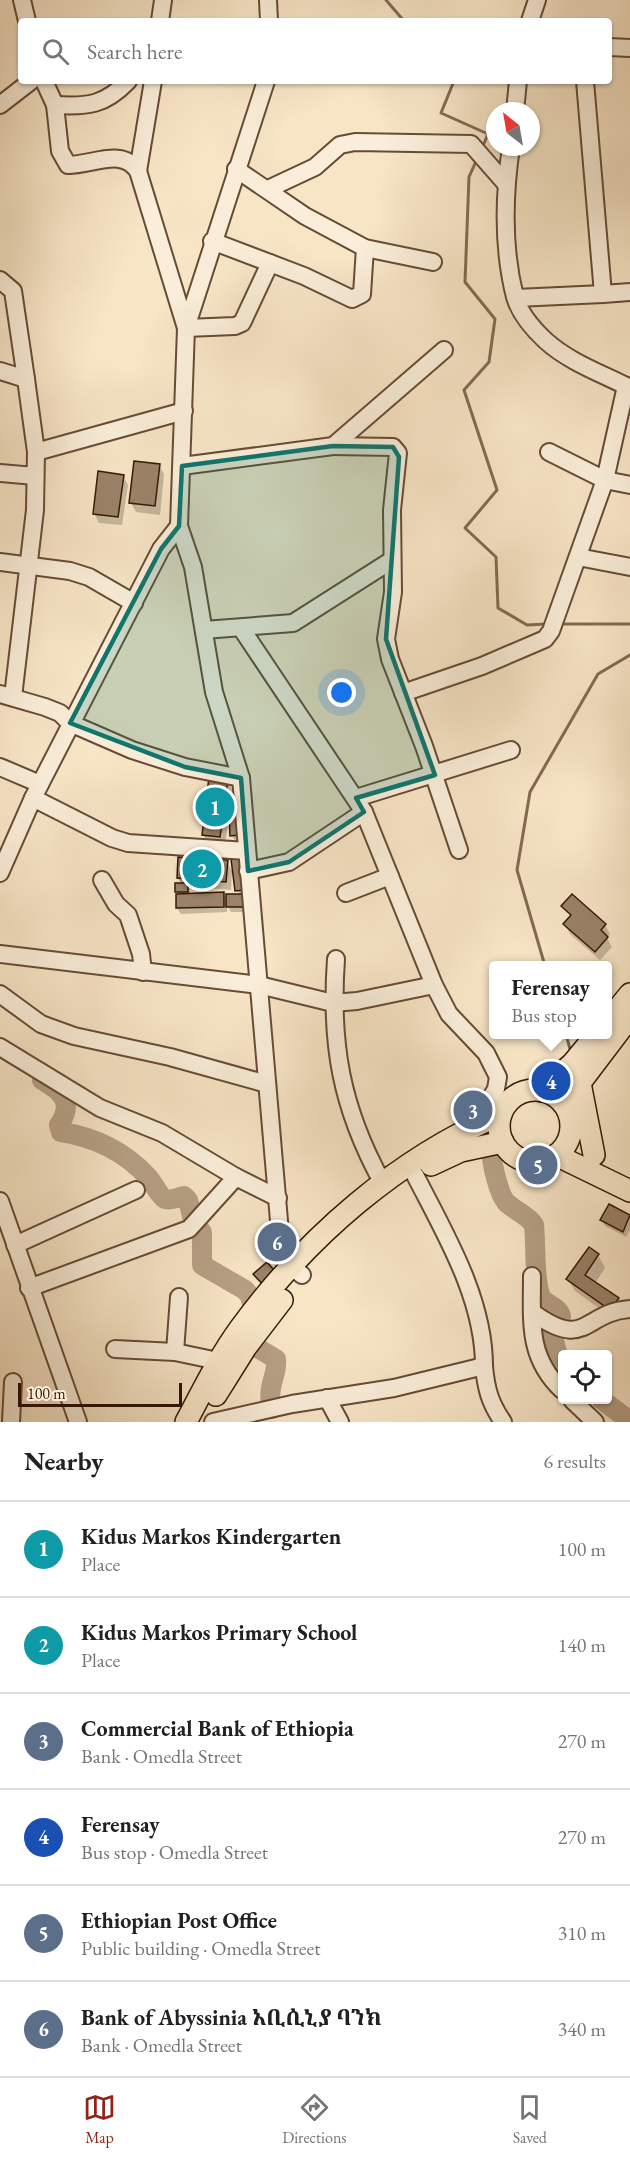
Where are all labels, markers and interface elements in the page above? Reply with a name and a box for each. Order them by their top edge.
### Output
search box [18,18,612,84]
icon: search [39,35,72,68]
text: Search here [87,37,182,66]
north arrow [486,102,540,156]
your location [327,678,356,707]
pin: 1 [196,784,234,830]
pin: 2 [182,846,222,892]
popup [489,961,612,1039]
text: Ferensay [511,973,590,1002]
text: Bus stop [511,1002,577,1028]
pin: 4 [532,1058,570,1104]
pin: 3 [454,1088,492,1132]
pin: 5 [518,1142,558,1188]
pin: 6 [258,1220,296,1264]
map controls [558,1350,612,1404]
button: locate [558,1350,612,1404]
scale bar [18,1380,182,1408]
text: 100 m [27,1383,66,1404]
text: Nearby [24,1444,104,1478]
text: 6 results [543,1448,606,1474]
text: Kidus Markos Kindergarten [81,1522,341,1551]
text: 1 [38,1536,49,1562]
text: 100 m [558,1536,606,1562]
text: Place [81,1551,120,1577]
text: Kidus Markos Primary School [81,1618,357,1647]
text: 2 [38,1632,49,1658]
text: 140 m [558,1632,606,1658]
text: Place [81,1647,120,1673]
text: Commercial Bank of Ethiopia [81,1714,354,1743]
text: 3 [38,1728,49,1754]
text: 270 m [558,1728,606,1754]
text: Bank · Omedla Street [81,1743,242,1769]
text: Ferensay [81,1810,160,1839]
text: 4 [38,1824,49,1850]
text: 270 m [558,1824,606,1850]
text: Bus stop · Omedla Street [81,1839,268,1865]
text: Ethiopian Post Office [81,1906,277,1935]
text: 5 [38,1920,49,1946]
text: 310 m [558,1920,606,1946]
text: Public building · Omedla Street [81,1935,321,1961]
text: Bank of Abyssinia አቢሲኒያ ባንክ [81,2003,381,2032]
text: 6 [38,2016,49,2042]
text: 340 m [558,2016,606,2042]
text: Bank · Omedla Street [81,2032,242,2058]
tab: Map [83,2091,116,2148]
tab: Directions [282,2091,347,2148]
tab: Saved [513,2091,547,2148]

